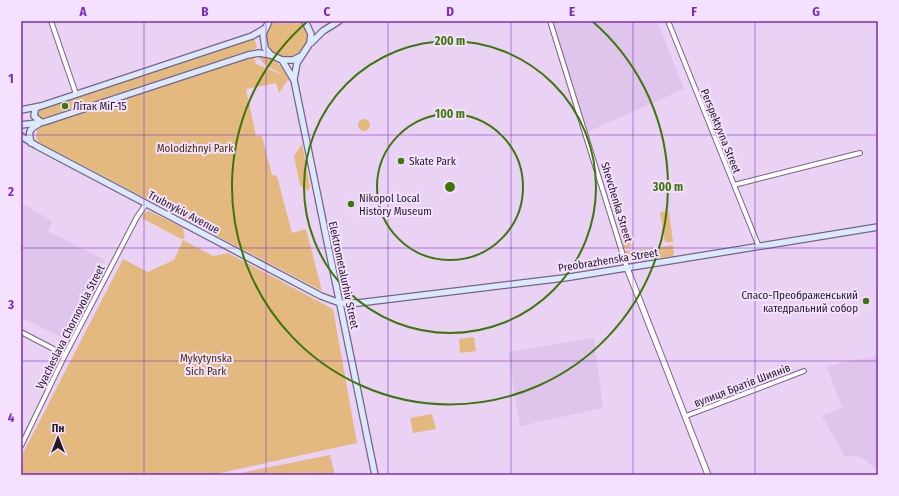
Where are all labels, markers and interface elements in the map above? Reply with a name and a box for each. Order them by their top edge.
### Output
text: A [78,4,87,19]
text: B [201,4,209,19]
text: C [324,4,331,19]
text: D [446,4,454,19]
text: E [569,4,575,19]
text: F [691,4,697,19]
text: G [812,4,820,19]
text: 200 m [434,34,465,48]
text: 1 [8,71,14,86]
street label: Perspektyvna Street [698,87,744,176]
place label: Літак МіГ-15 [73,100,127,113]
marker: Літак МіГ-15 [60,101,70,111]
text: 100 m [435,107,465,121]
park label: Molodizhnyi Park [157,142,234,155]
place label: Skate Park [409,155,457,168]
marker: Skate Park [396,156,406,166]
street label: Shevchenka Street [598,160,635,244]
centre of rings [443,180,457,194]
text: 300 m [652,180,683,194]
text: 2 [7,184,14,199]
street label: Trubnykiv Avenue [146,188,222,237]
place label: Nikopol Local History Museum [359,192,432,218]
marker: Nikopol Local History Museum [346,199,356,209]
street label: Elektrometalurhiv Street [326,220,361,330]
street label: Preobrazhenska Street [557,246,659,275]
street label: Vyacheslava Chornovola Street [33,262,108,392]
place label: Спасо-Преображенський катедральний собор [741,289,858,315]
marker: Спасо-Преображенський катедральний собор [861,296,871,306]
text: 3 [7,297,14,312]
park label: Mykytynska Sich Park [180,352,232,378]
street label: вулиця Братів Шиянів [692,361,792,410]
text: 4 [8,410,15,425]
north arrow [38,418,78,458]
text: Пн [52,422,64,435]

